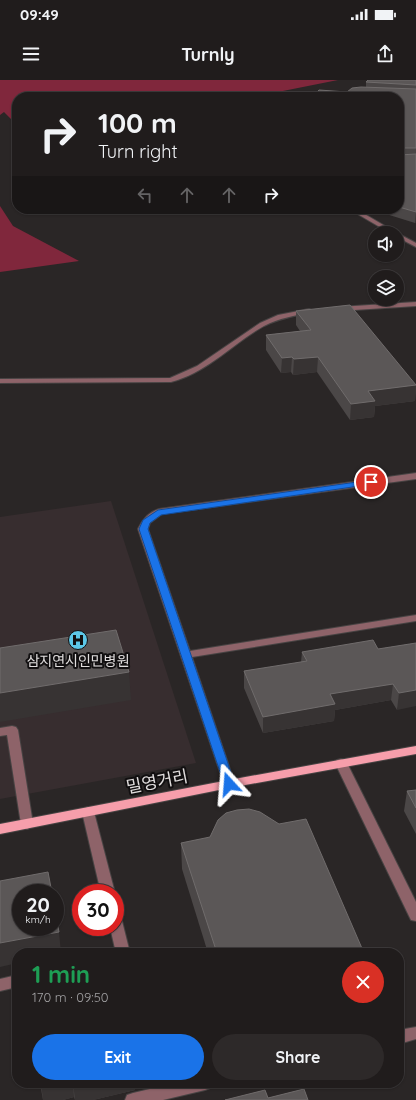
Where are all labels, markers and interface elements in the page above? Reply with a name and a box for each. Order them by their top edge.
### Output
text: 09:49 [20,5,59,24]
icon: menu [20,43,42,65]
text: Turnly [181,43,235,66]
icon: share [374,43,396,65]
text: 100 m [98,105,177,140]
icon: right [32,108,84,160]
text: Turn right [98,140,178,163]
icon: left [134,184,156,206]
icon: ahead [176,184,198,206]
icon: ahead [218,184,240,206]
icon: right [260,184,282,206]
map controls [368,226,404,306]
button: sound [368,226,404,262]
button: layers [368,270,404,306]
pin [354,465,388,499]
icon: arrive [360,471,382,493]
hospital icon: 삼지연시인민병원 [67,629,89,651]
place label: 삼지연시인민병원 [26,652,130,670]
position arrow [208,763,250,805]
street label: 밀영거리 [124,765,190,797]
speed limit sign: 30 [72,884,124,936]
text: 20 [26,892,50,917]
text: km/h [25,913,51,926]
text: 1 min [32,959,90,989]
button: close [342,961,384,1003]
text: 170 m · 09:50 [32,989,109,1005]
button: Exit [32,1034,204,1080]
button: Share [212,1034,384,1080]

